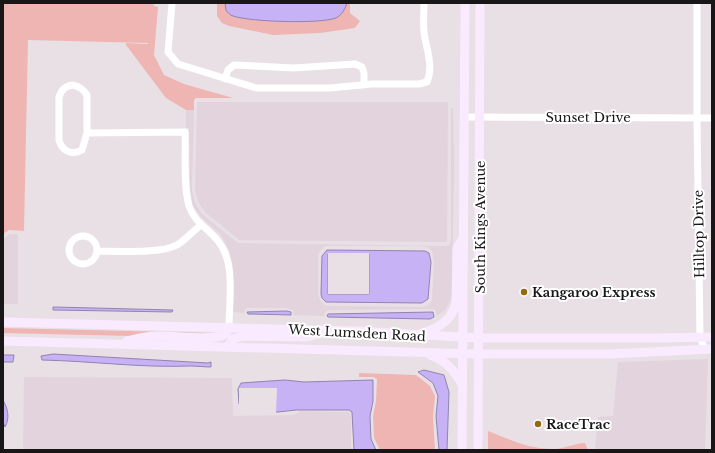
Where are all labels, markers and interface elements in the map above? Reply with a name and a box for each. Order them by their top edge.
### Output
street label: Sunset Drive [545,109,631,126]
street label: South Kings Avenue [472,160,489,294]
street label: Hilltop Drive [690,190,708,278]
place label: Kangaroo Express [532,284,656,301]
marker: Kangaroo Express [519,287,529,297]
street label: West Lumsden Road [287,321,426,345]
place label: RaceTrac [546,416,610,433]
marker: RaceTrac [533,419,543,429]

